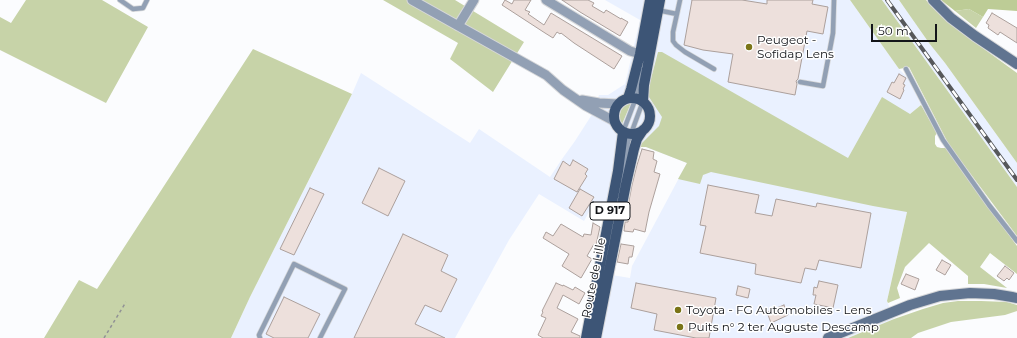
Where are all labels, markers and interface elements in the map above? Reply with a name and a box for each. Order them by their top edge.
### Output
scale bar [873,16,939,42]
text: 50 m [878,23,909,38]
place label: Peugeot - Sofidap Lens [757,33,834,61]
marker: Peugeot - Sofidap Lens [744,42,754,52]
road number: D 917 [590,202,630,220]
street label: Route de Lille [579,236,609,320]
place label: Toyota - FG Automobiles - Lens [686,303,872,317]
marker: Toyota - FG Automobiles - Lens [673,305,683,315]
place label: Puits n° 2 ter Auguste Descamp [688,320,879,334]
marker: Puits n° 2 ter Auguste Descamp [675,322,685,332]

